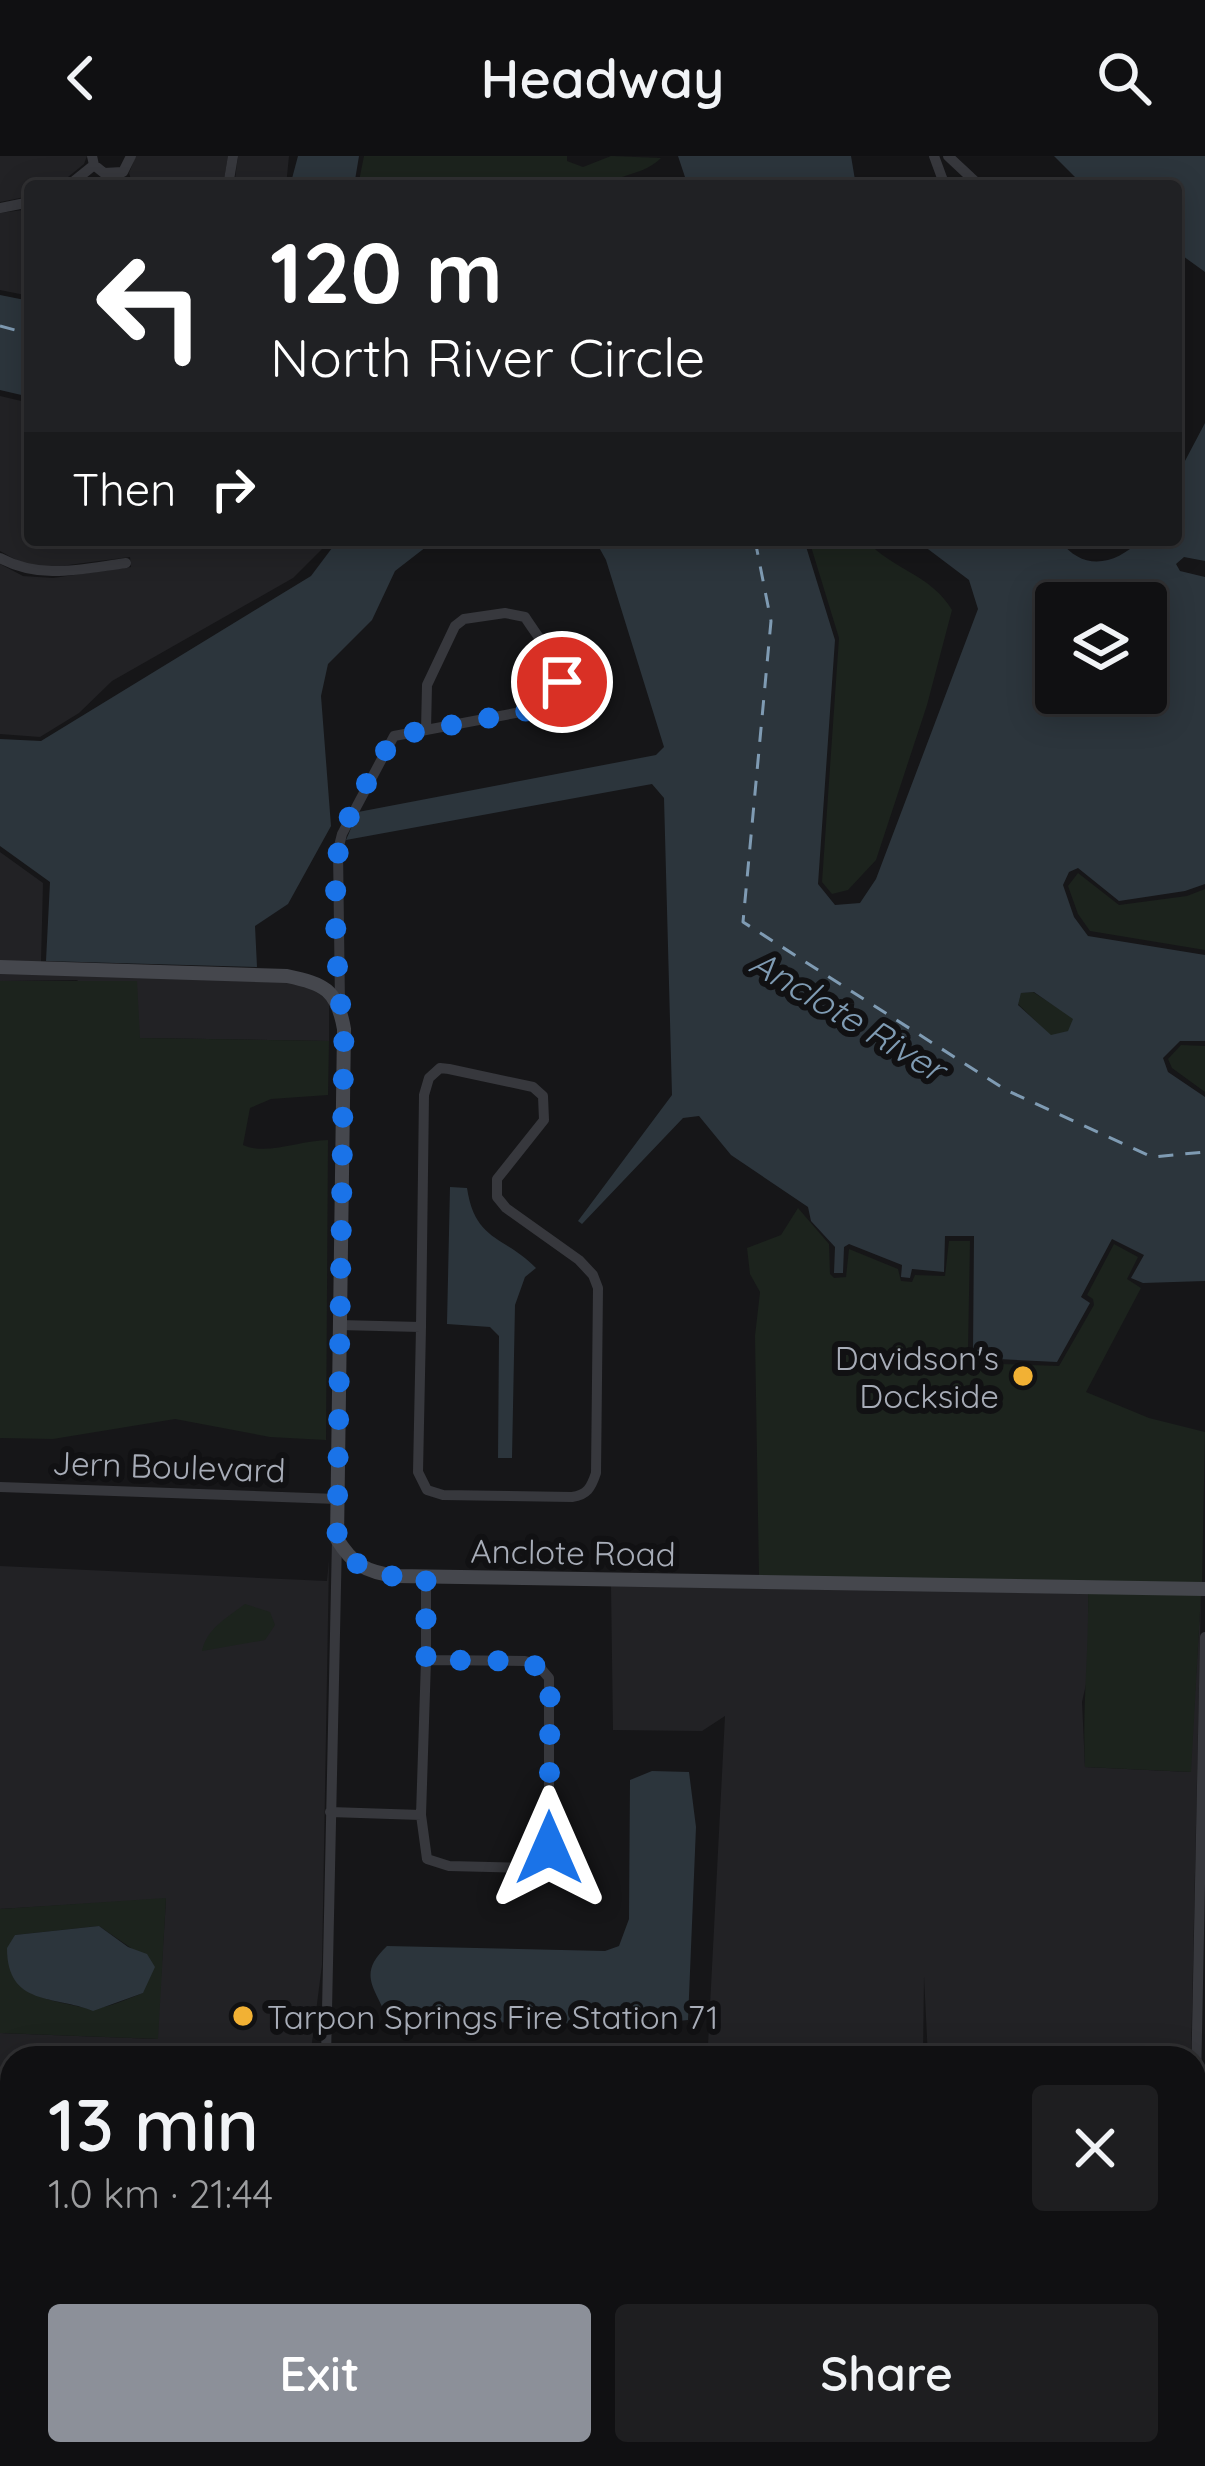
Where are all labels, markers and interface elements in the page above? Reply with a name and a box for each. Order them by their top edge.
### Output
text: Headway [481,44,724,112]
icon: back [48,45,114,111]
icon: search [1091,45,1157,111]
text: 120 m [270,219,503,324]
icon: left [72,228,228,384]
text: North River Circle [270,323,705,391]
icon: right [200,456,266,522]
text: Then [72,461,176,517]
map controls [1035,582,1167,714]
button: layers [1035,582,1167,714]
pin [511,631,613,733]
icon: arrive [529,649,595,715]
water label: Anclote River [742,939,957,1093]
place label: Davidson's Dockside [835,1337,999,1416]
marker: Davidson's Dockside [1010,1363,1036,1389]
street label: Jern Boulevard [52,1441,286,1491]
street label: Anclote Road [470,1530,676,1574]
position arrow [486,1785,612,1911]
place label: Tarpon Springs Fire Station 71 [267,1996,719,2037]
marker: Tarpon Springs Fire Station 71 [230,2003,256,2029]
text: 13 min [48,2079,259,2169]
button: close [1032,2085,1158,2211]
text: 1.0 km · 21:44 [48,2169,273,2218]
button: Exit [48,2304,591,2442]
button: Share [615,2304,1158,2442]

